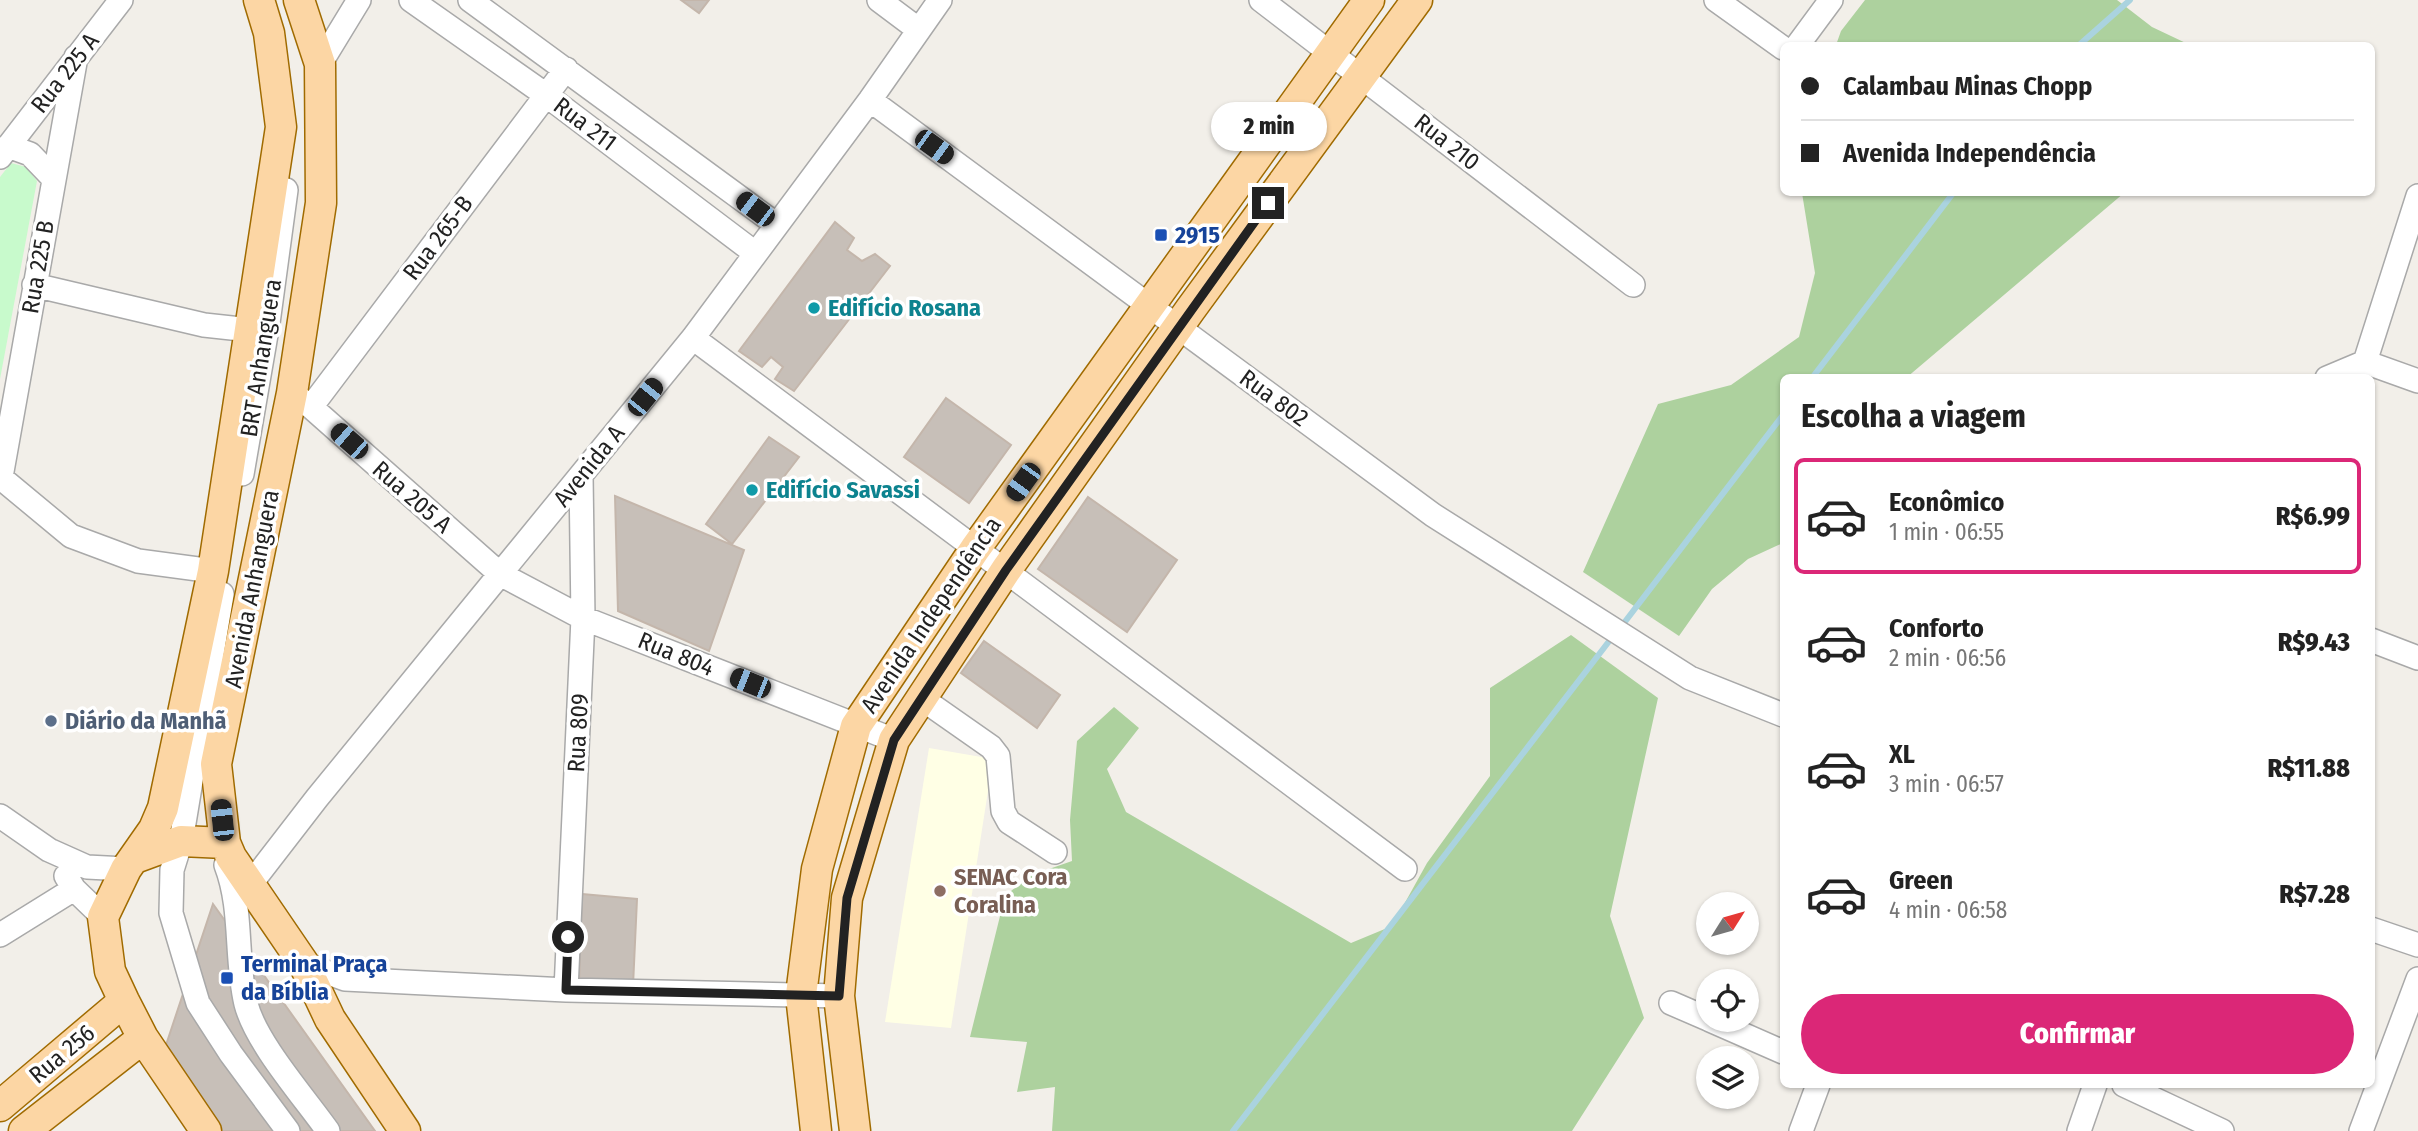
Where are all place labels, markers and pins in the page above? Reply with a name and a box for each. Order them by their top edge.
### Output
place label: 2915 [1174,221,1220,249]
marker: 2915 [1153,227,1169,243]
place label: Edifício Rosana [828,294,981,322]
marker: Edifício Rosana [806,300,822,316]
place label: Edifício Savassi [766,476,920,504]
marker: Edifício Savassi [744,482,760,498]
place label: Diário da Manhã [65,707,227,735]
marker: Diário da Manhã [43,713,59,729]
place label: SENAC Cora Coralina [954,863,1068,919]
marker: SENAC Cora Coralina [932,883,948,899]
place label: Terminal Praça da Bíblia [241,950,388,1006]
marker: Terminal Praça da Bíblia [219,970,235,986]

